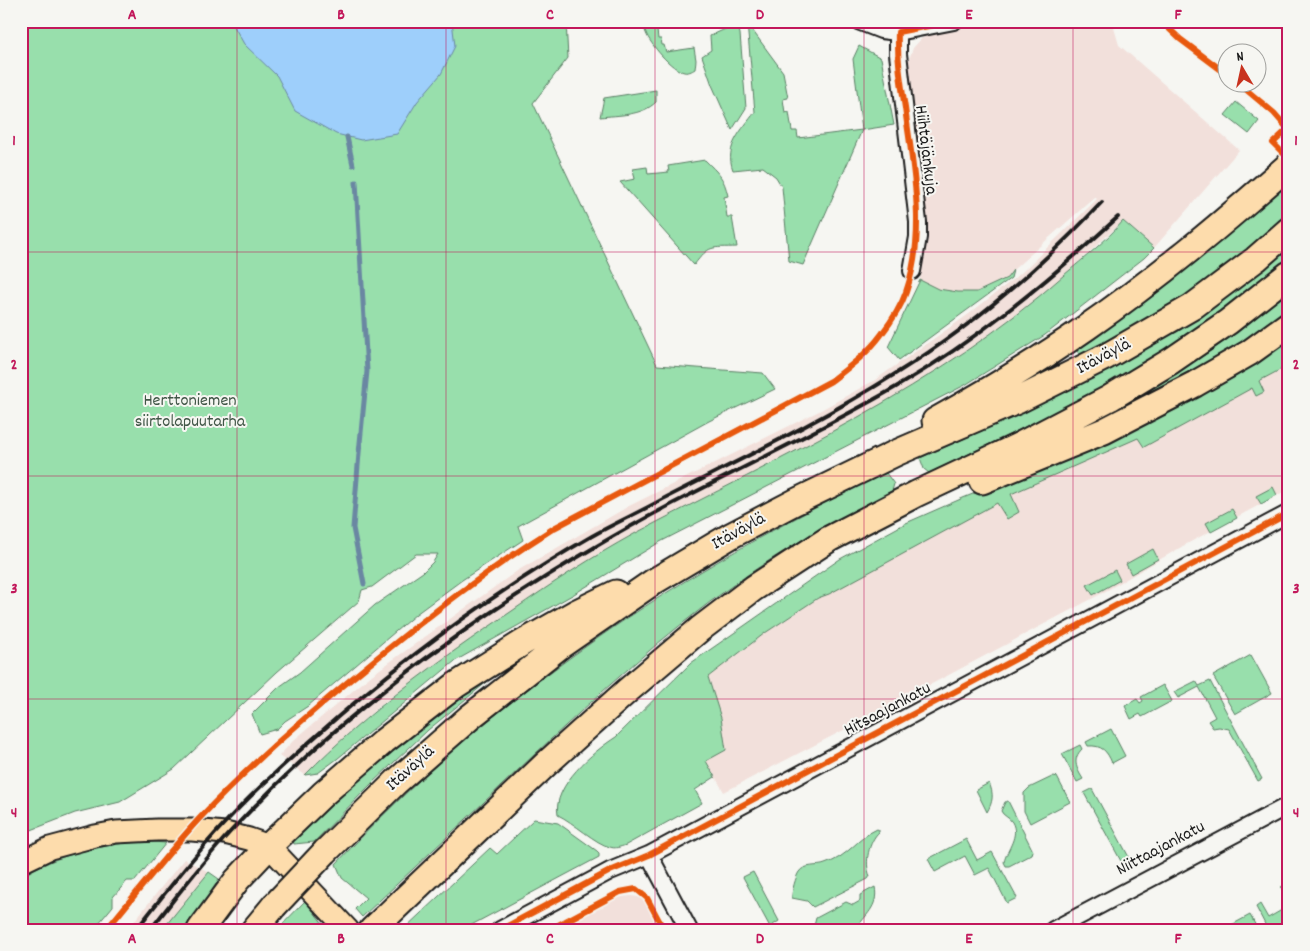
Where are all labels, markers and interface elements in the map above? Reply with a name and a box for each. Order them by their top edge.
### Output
text: A [128,4,137,27]
text: B [337,4,345,27]
text: C [546,4,554,27]
text: D [756,4,765,27]
text: E [965,4,973,27]
text: F [1174,4,1182,27]
north arrow [1218,42,1268,92]
text: N [1235,47,1245,68]
street label: Hiihtäjänkuja [907,104,943,197]
text: 1 [12,130,16,153]
text: 1 [1294,130,1298,153]
street label: Itäväylä [1072,332,1136,382]
text: 2 [11,354,18,377]
text: 2 [1293,354,1300,377]
park label: Herttoniemen siirtolapuutarha [135,389,246,435]
street label: Itäväylä [707,507,771,557]
text: 3 [10,578,18,601]
text: 3 [1292,578,1300,601]
street label: Hitsaajankatu [840,677,936,743]
street label: Itäväylä [381,740,441,798]
text: 4 [11,802,17,825]
text: 4 [1293,802,1299,825]
street label: Niittaajankatu [1112,815,1210,883]
text: A [128,928,137,951]
text: B [337,928,345,951]
text: C [546,928,554,951]
text: D [756,928,765,951]
text: E [965,928,973,951]
text: F [1174,928,1182,951]

